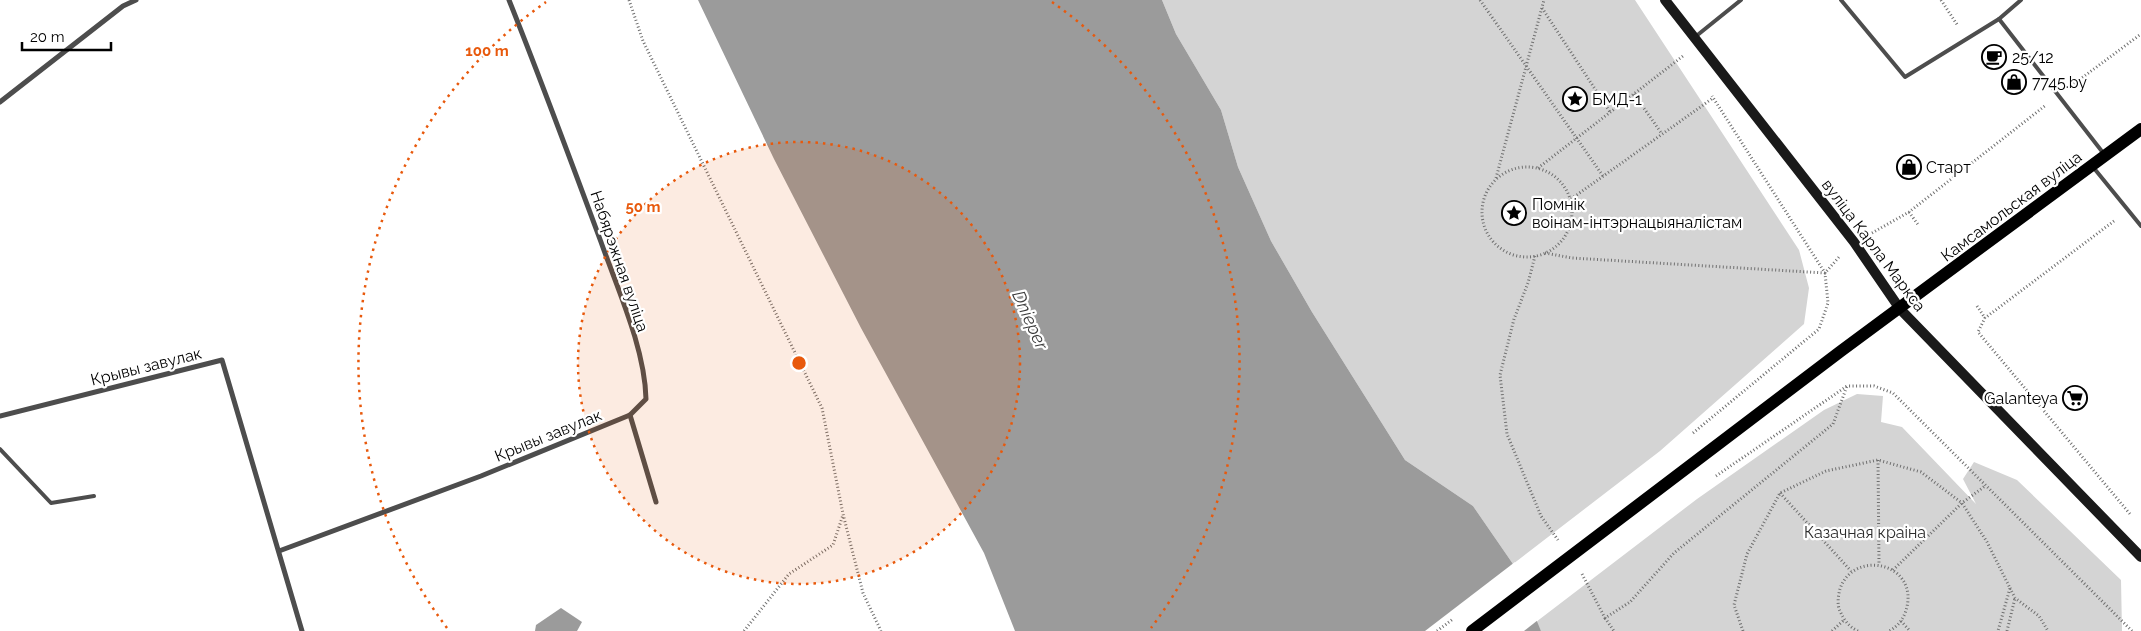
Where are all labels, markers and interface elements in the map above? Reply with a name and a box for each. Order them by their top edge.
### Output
scale bar [22,20,111,52]
text: 20 m [30,28,65,46]
text: 100 m [465,42,509,60]
cafe icon: 25/12 [1981,44,2007,70]
place label: 25/12 [2012,48,2054,67]
shop icon: 7745.by [2001,69,2027,95]
place label: 7745.by [2032,73,2087,92]
place icon: БМД-1 [1562,86,1588,112]
place label: БМД-1 [1592,90,1642,109]
street label: Камсамольская вуліца [1937,147,2085,266]
shop icon: Старт [1896,154,1922,180]
place label: Старт [1926,158,1971,177]
street label: вуліца Карла Маркса [1818,176,1929,315]
street label: Набярэжная вуліца [586,188,653,334]
place label: Помнік воінам-інтэрнацыяналістам [1532,195,1742,232]
text: 50 m [625,198,661,216]
place icon: Помнік воінам-інтэрнацыяналістам [1501,200,1527,226]
water label: Dnieper [1008,287,1053,353]
street label: Крывы завулак [89,344,204,389]
centre of rings [790,354,808,372]
supermarket icon: Galanteya [2062,385,2088,411]
place label: Galanteya [1984,389,2058,408]
street label: Крывы завулак [492,405,605,466]
park label: Казачная краіна [1804,523,1926,542]

